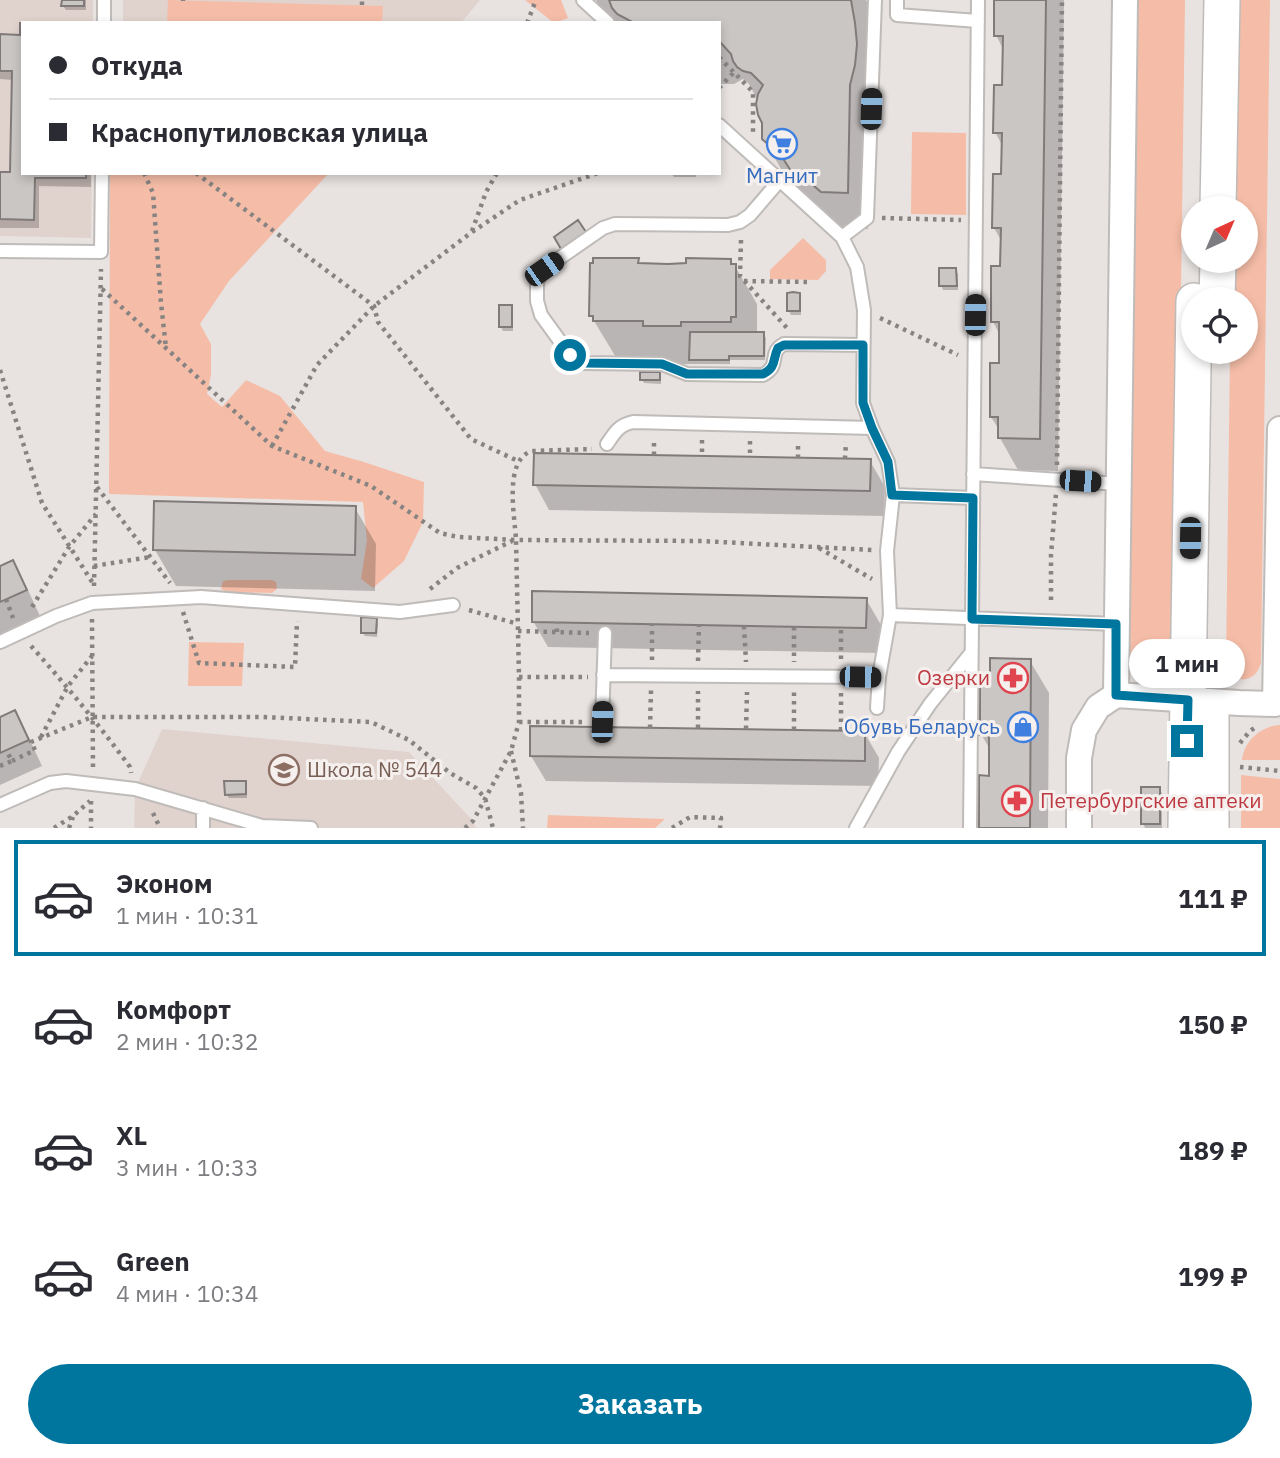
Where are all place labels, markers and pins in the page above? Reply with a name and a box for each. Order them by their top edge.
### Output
supermarket icon: Магнит [765,127,799,161]
place label: Магнит [746,161,818,189]
pharmacy icon: Озерки [996,661,1030,695]
place label: Озерки [917,663,990,691]
shop icon: Обувь Беларусь [1006,710,1040,744]
place label: Обувь Беларусь [844,712,1000,740]
school or university icon: Школа № 544 [267,753,301,787]
place label: Школа № 544 [307,755,442,783]
pharmacy icon: Петербургские аптеки [1000,784,1034,818]
place label: Петербургские аптеки [1040,786,1262,814]

